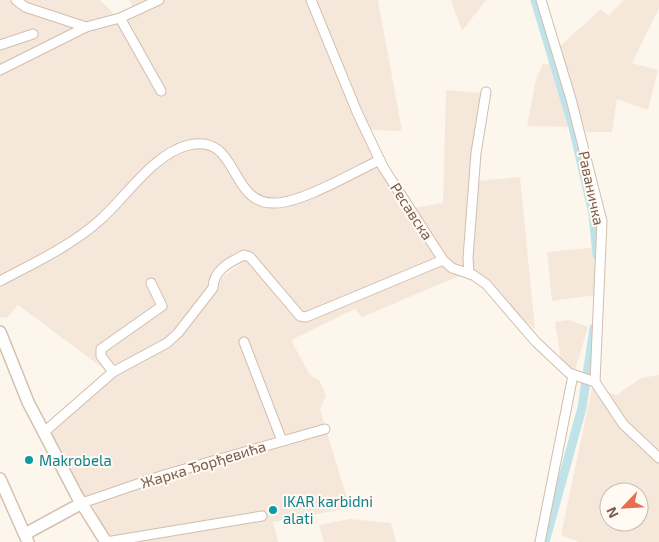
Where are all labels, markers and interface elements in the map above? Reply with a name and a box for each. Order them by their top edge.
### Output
street label: Раваничка [575,149,609,227]
street label: Ресавска [387,179,437,243]
street label: Жарка Ђорђевића [138,436,268,493]
place label: Makrobela [39,451,112,469]
marker: Makrobela [23,454,35,466]
north arrow [599,482,649,532]
place label: IKAR karbidni alati [283,492,373,527]
marker: IKAR karbidni alati [267,504,279,516]
text: N [602,505,622,521]

